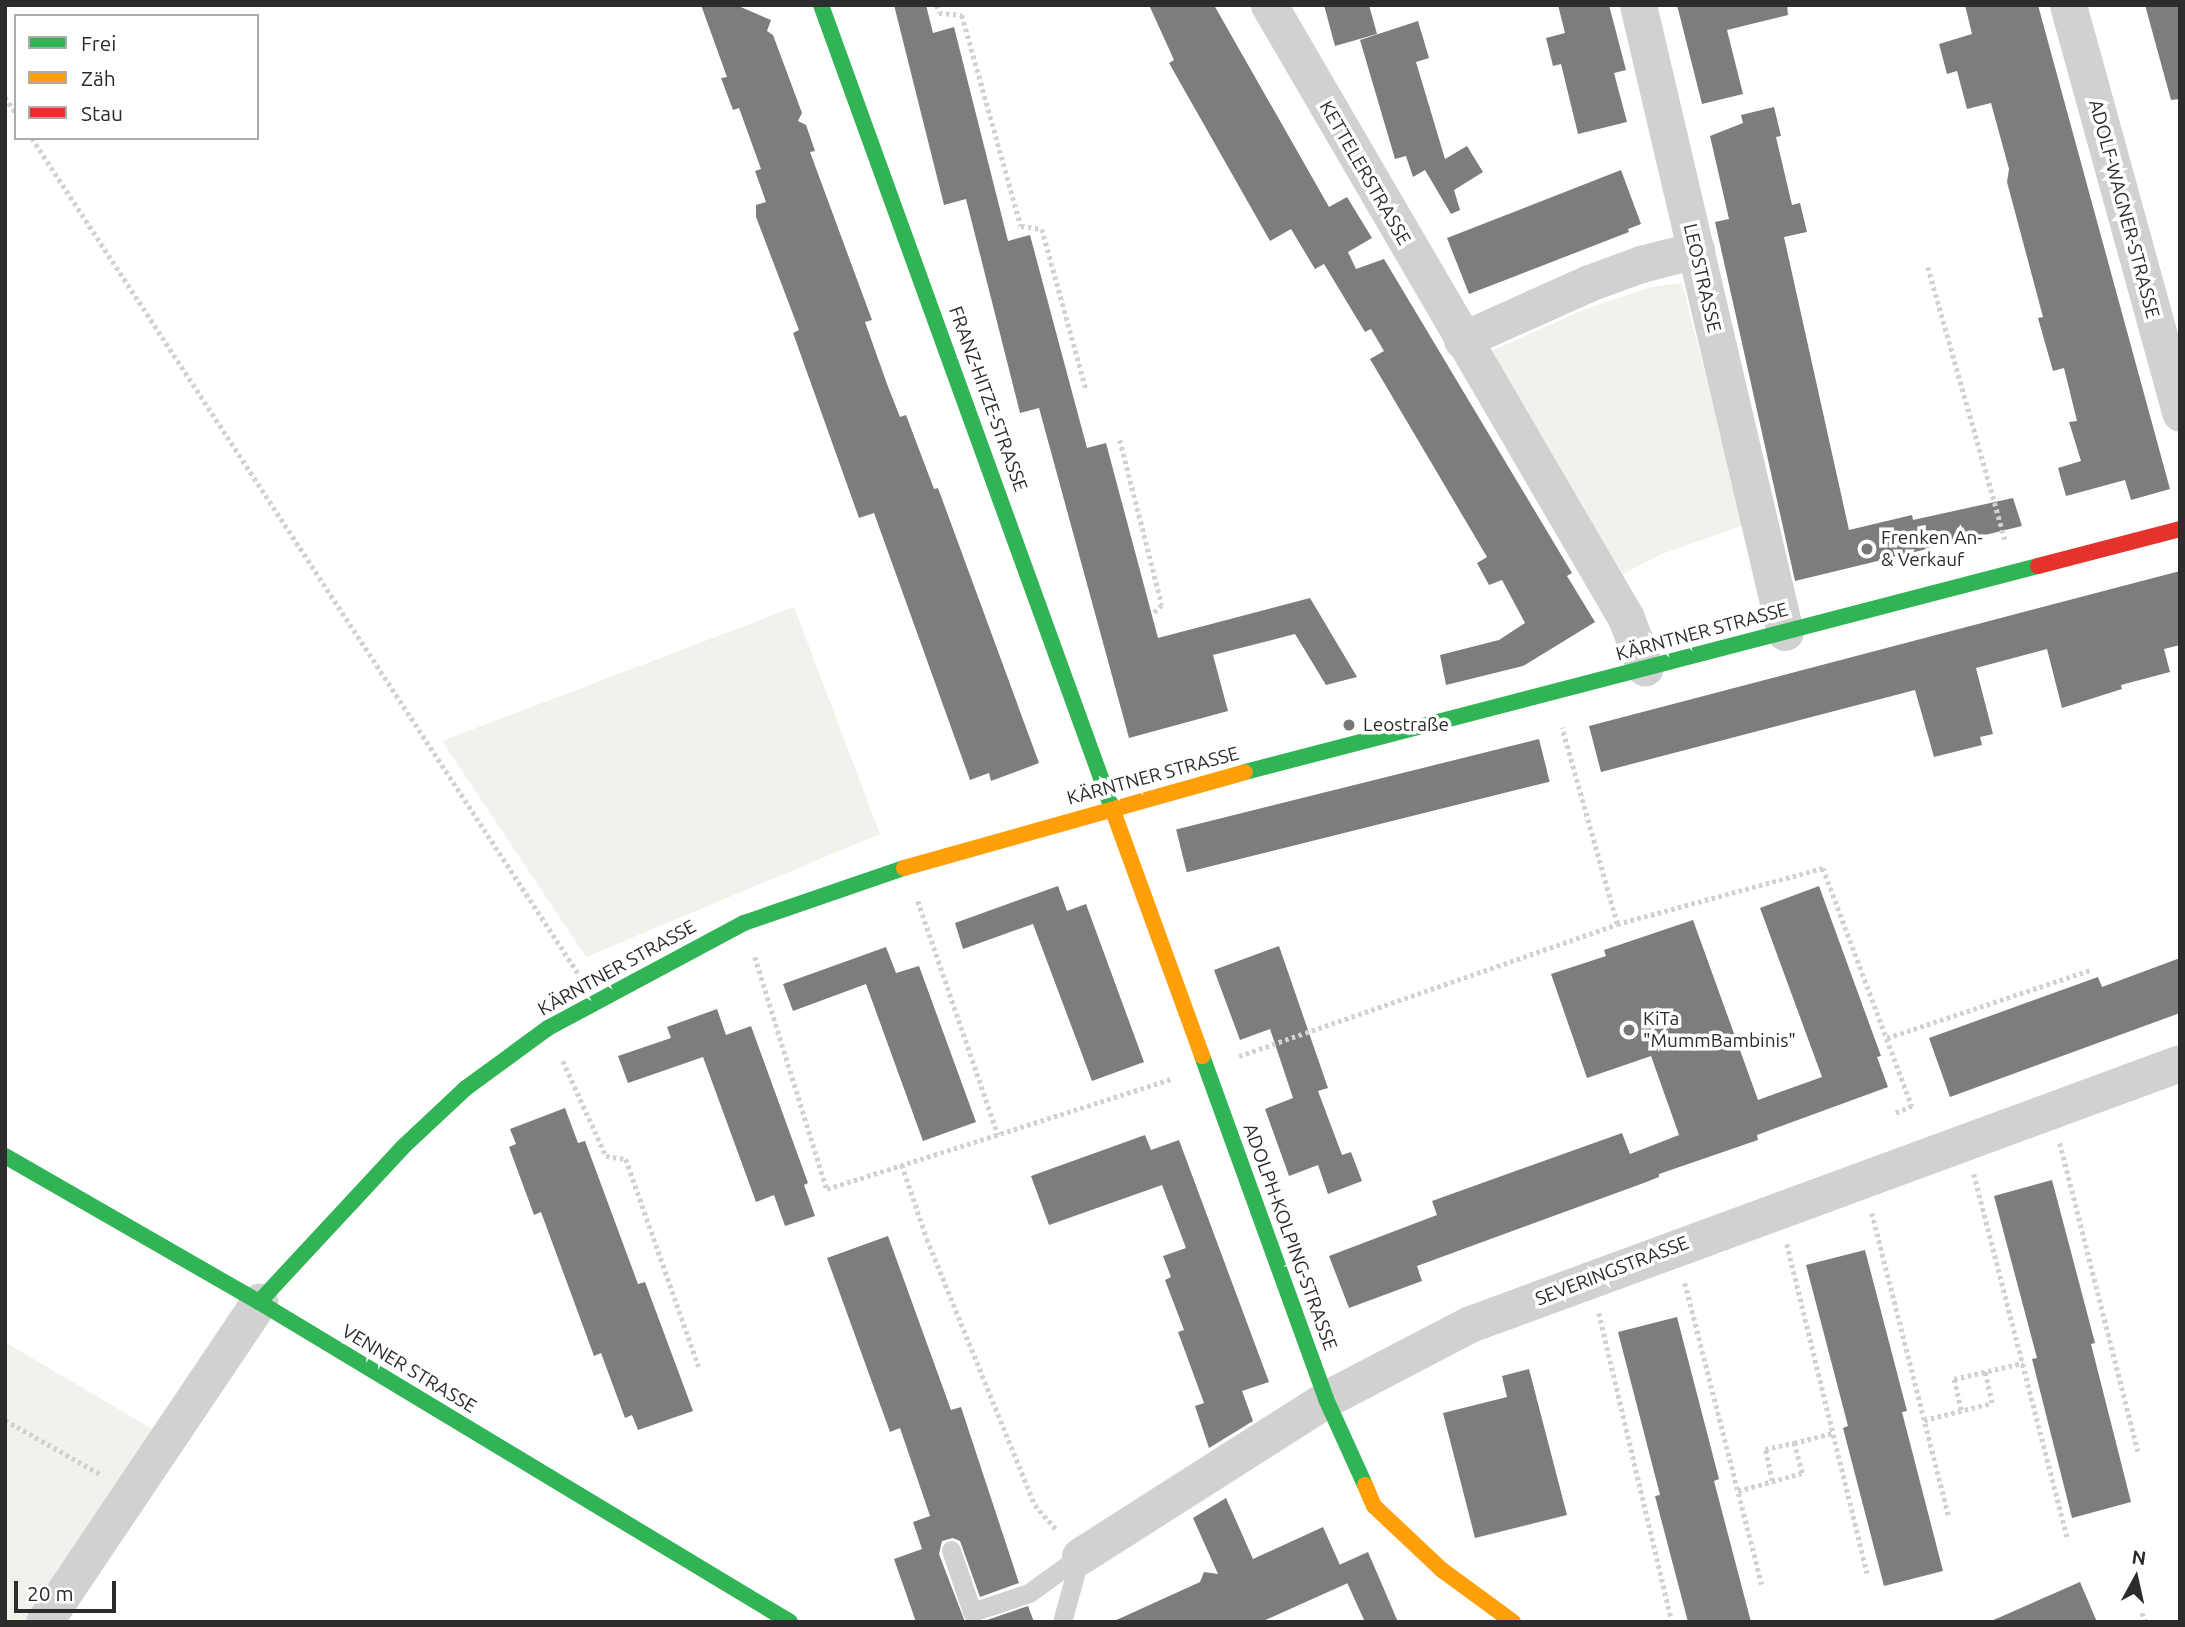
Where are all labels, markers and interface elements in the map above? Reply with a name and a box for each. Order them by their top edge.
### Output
legend [14,14,259,140]
text: Frei [81,31,116,55]
text: Zäh [81,66,116,90]
street label: KETTELERSTRASSE [1314,97,1416,249]
street label: ADOLF-WAGNER-STRASSE [2084,97,2164,321]
text: Stau [81,101,123,125]
street label: LEOSTRASSE [1678,221,1726,335]
street label: FRANZ-HITZE-STRASSE [944,303,1032,495]
place label: Frenken An- & Verkauf [1881,527,1983,571]
marker: Frenken An- & Verkauf [1859,541,1875,557]
street label: KÄRNTNER STRASSE [1614,598,1790,666]
place label: Leostraße [1363,714,1449,736]
marker: Leostraße [1341,717,1357,733]
street label: KÄRNTNER STRASSE [1065,742,1241,810]
street label: KÄRNTNER STRASSE [534,915,700,1021]
place label: KiTa "MummBambinis" [1643,1008,1796,1052]
marker: KiTa "MummBambinis" [1621,1022,1637,1038]
street label: ADOLPH-KOLPING-STRASSE [1238,1120,1342,1354]
street label: SEVERINGSTRASSE [1532,1231,1692,1311]
street label: VENNER STRASSE [338,1320,480,1418]
north arrow [2101,1543,2171,1613]
text: N [2130,1545,2147,1569]
scale bar [18,1568,119,1612]
text: 20 m [27,1581,74,1605]

